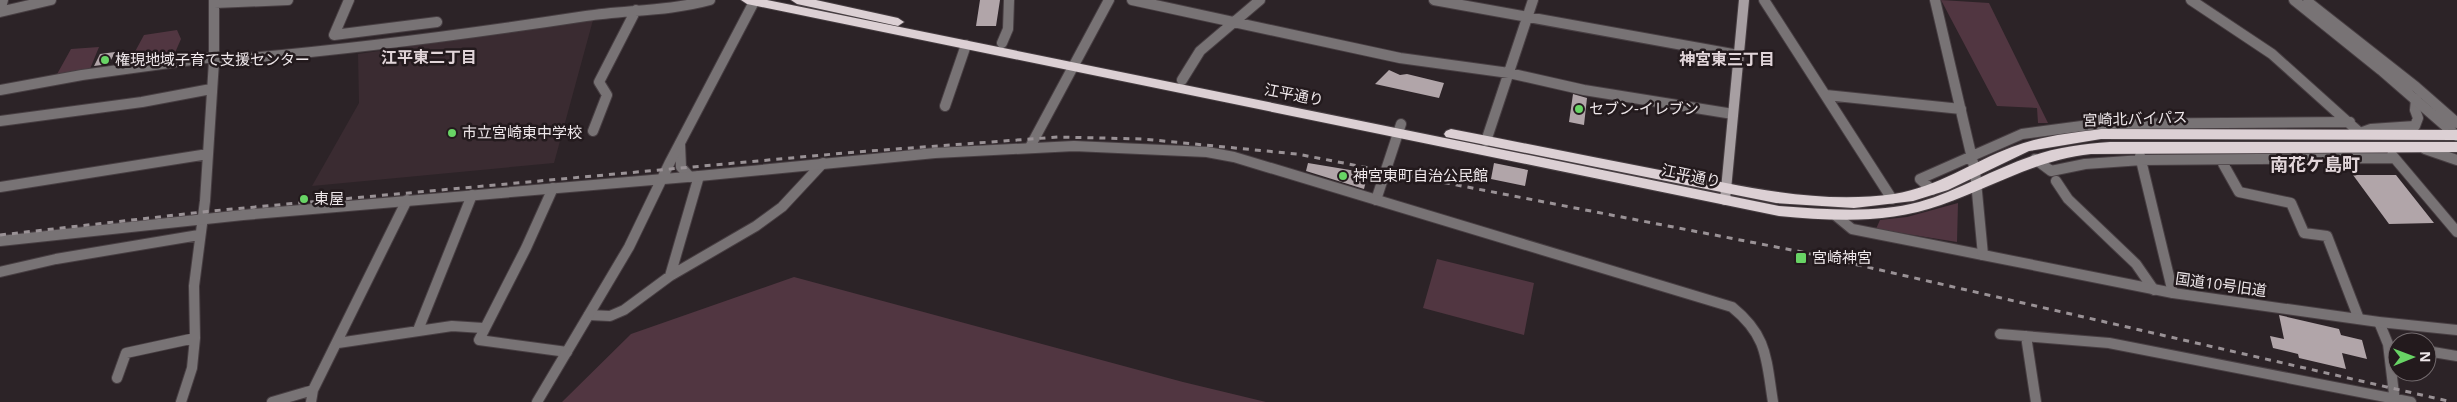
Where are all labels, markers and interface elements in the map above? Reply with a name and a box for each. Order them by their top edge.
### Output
district label: 江平東二丁目 [381,46,477,68]
district label: 神宮東三丁目 [1679,48,1775,70]
place label: 権現地域子育て支援センター [115,49,310,69]
marker: 権現地域子育て支援センター [99,54,111,66]
street label: 江平通り [1263,78,1326,110]
place label: セブン-イレブン [1589,98,1699,118]
marker: セブン-イレブン [1573,103,1585,115]
street label: 宮崎北バイパス [2082,106,2188,130]
place label: 市立宮崎東中学校 [462,122,582,142]
marker: 市立宮崎東中学校 [446,127,458,139]
district label: 南花ケ島町 [2270,152,2360,176]
street label: 江平通り [1660,159,1723,191]
place label: 神宮東町自治公民館 [1353,165,1488,185]
marker: 神宮東町自治公民館 [1337,170,1349,182]
place label: 東屋 [314,188,344,208]
marker: 東屋 [298,193,310,205]
place label: 宮崎神宮 [1812,247,1872,267]
marker: 宮崎神宮 [1794,251,1808,265]
street label: 国道10号旧道 [2174,268,2268,300]
north arrow [2387,332,2437,382]
text: N [2416,351,2435,363]

